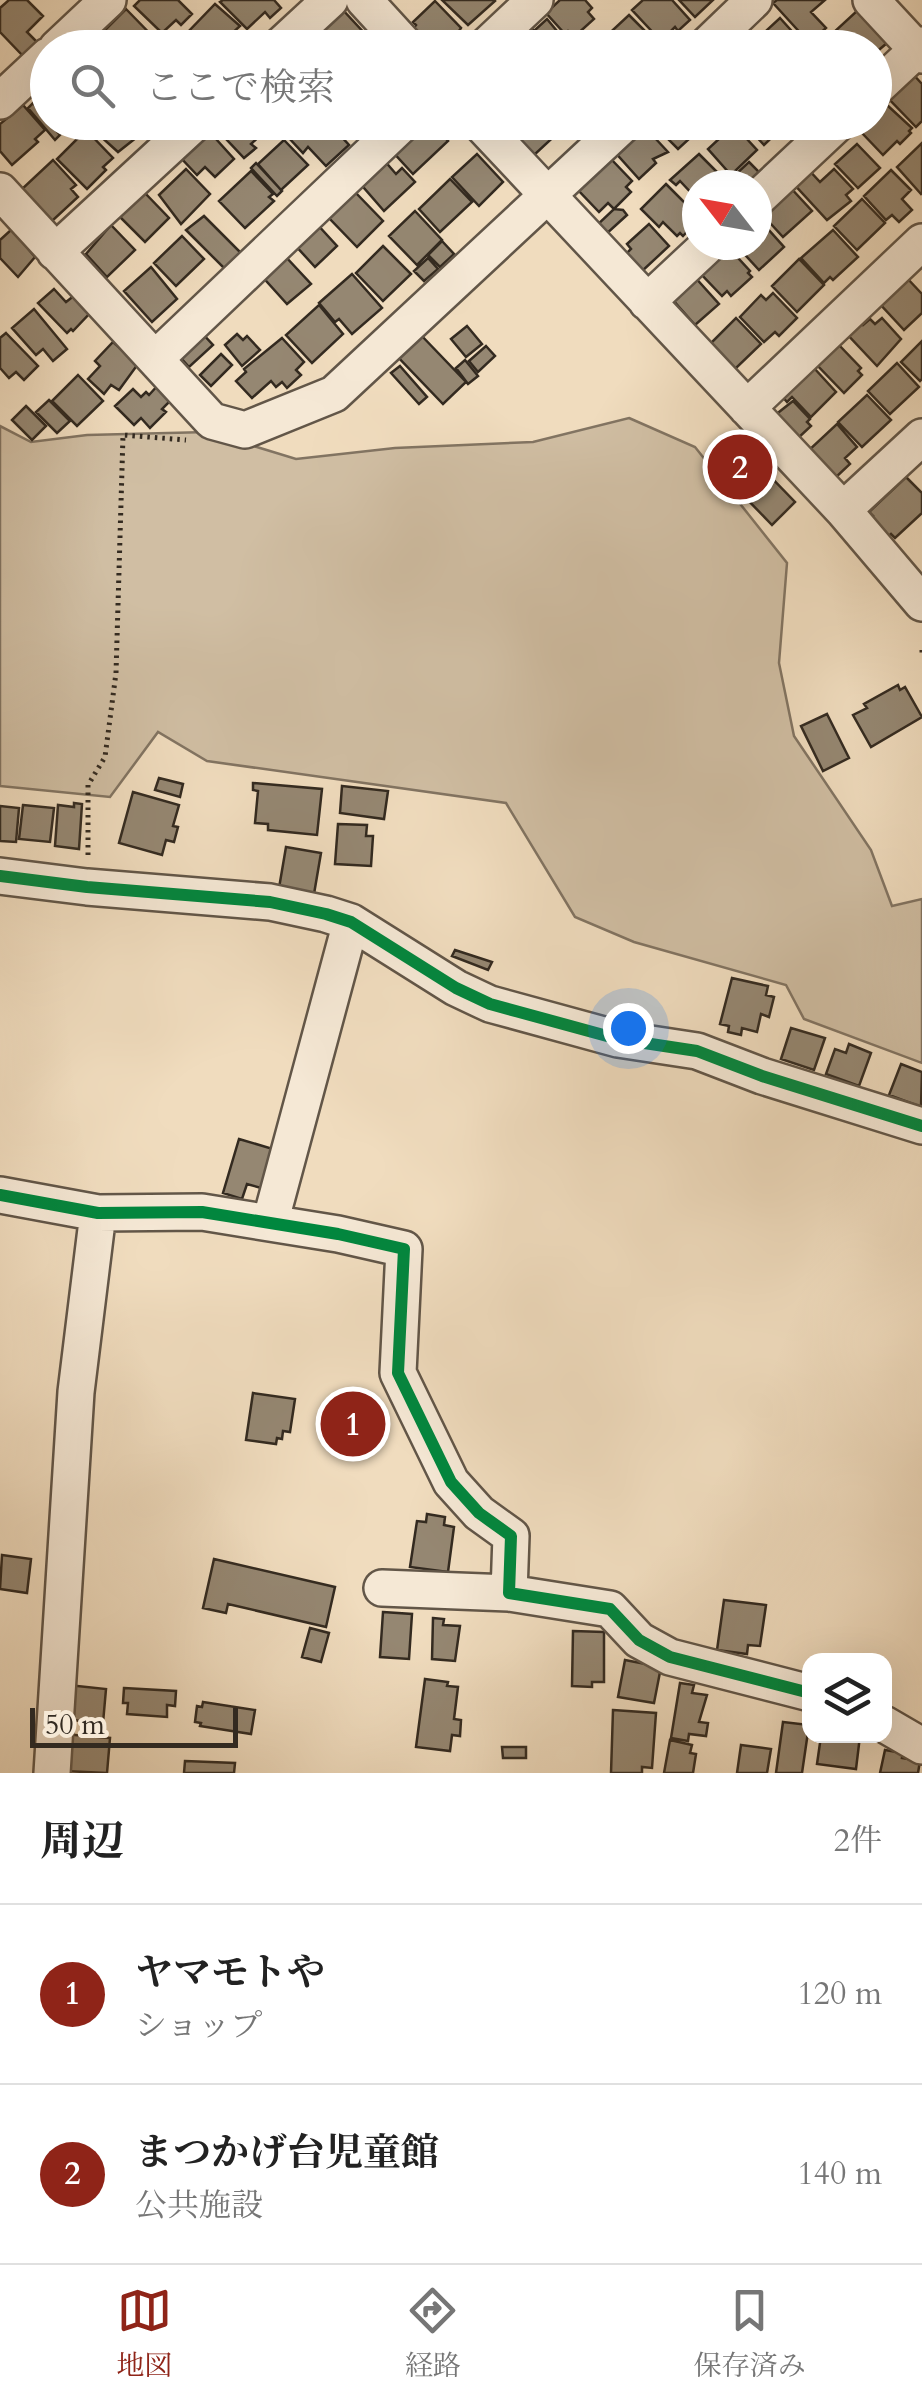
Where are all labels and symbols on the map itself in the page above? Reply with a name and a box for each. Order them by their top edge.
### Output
north arrow [682,170,772,260]
pin: 2 [708,430,772,504]
your location [603,1003,654,1054]
pin: 1 [320,1386,386,1462]
scale bar [30,1703,238,1748]

